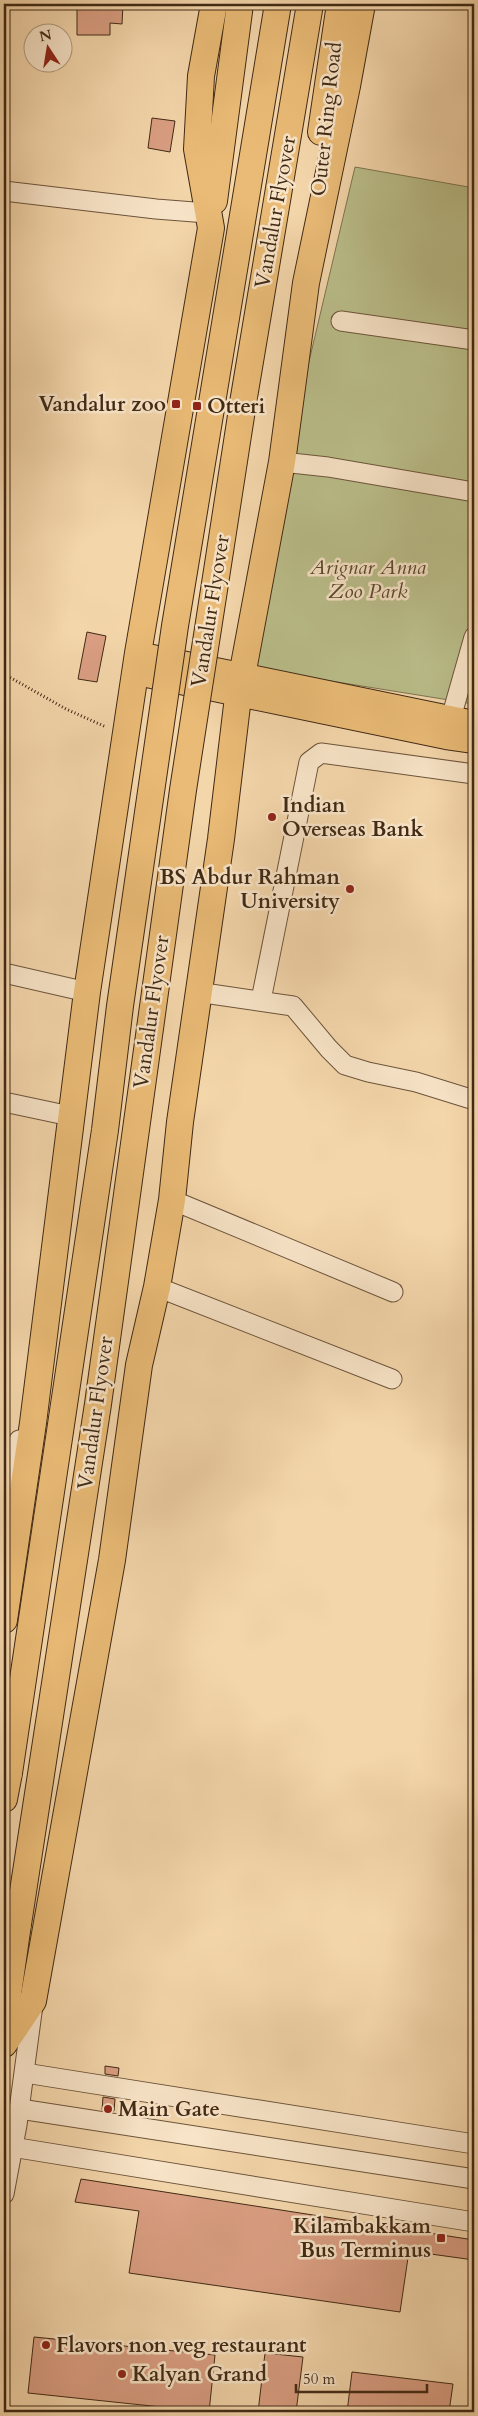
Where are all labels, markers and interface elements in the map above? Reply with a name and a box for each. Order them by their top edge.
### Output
north arrow [22,22,72,72]
text: N [37,25,53,46]
street label: Outer Ring Road [304,40,349,198]
street label: Vandalur Flyover [248,133,303,291]
place label: Vandalur zoo [39,390,166,419]
place label: Otteri [207,392,266,421]
marker: Vandalur zoo [170,398,182,410]
marker: Otteri [191,400,203,412]
street label: Vandalur Flyover [184,532,237,690]
park label: Arignar Anna Zoo Park [309,553,426,606]
place label: Indian Overseas Bank [282,791,424,844]
marker: Indian Overseas Bank [266,811,278,823]
place label: BS Abdur Rahman University [160,863,340,916]
marker: BS Abdur Rahman University [344,883,356,895]
street label: Vandalur Flyover [126,933,177,1091]
street label: Vandalur Flyover [70,1334,121,1492]
place label: Main Gate [118,2095,220,2124]
marker: Main Gate [102,2103,114,2115]
place label: Kilambakkam Bus Terminus [293,2212,432,2265]
marker: Kilambakkam Bus Terminus [435,2232,447,2244]
place label: Flavors non veg restaurant [56,2331,307,2360]
marker: Flavors non veg restaurant [40,2339,52,2351]
place label: Kalyan Grand [132,2360,267,2389]
scale bar [296,2361,427,2393]
marker: Kalyan Grand [116,2368,128,2380]
text: 50 m [303,2369,335,2389]

